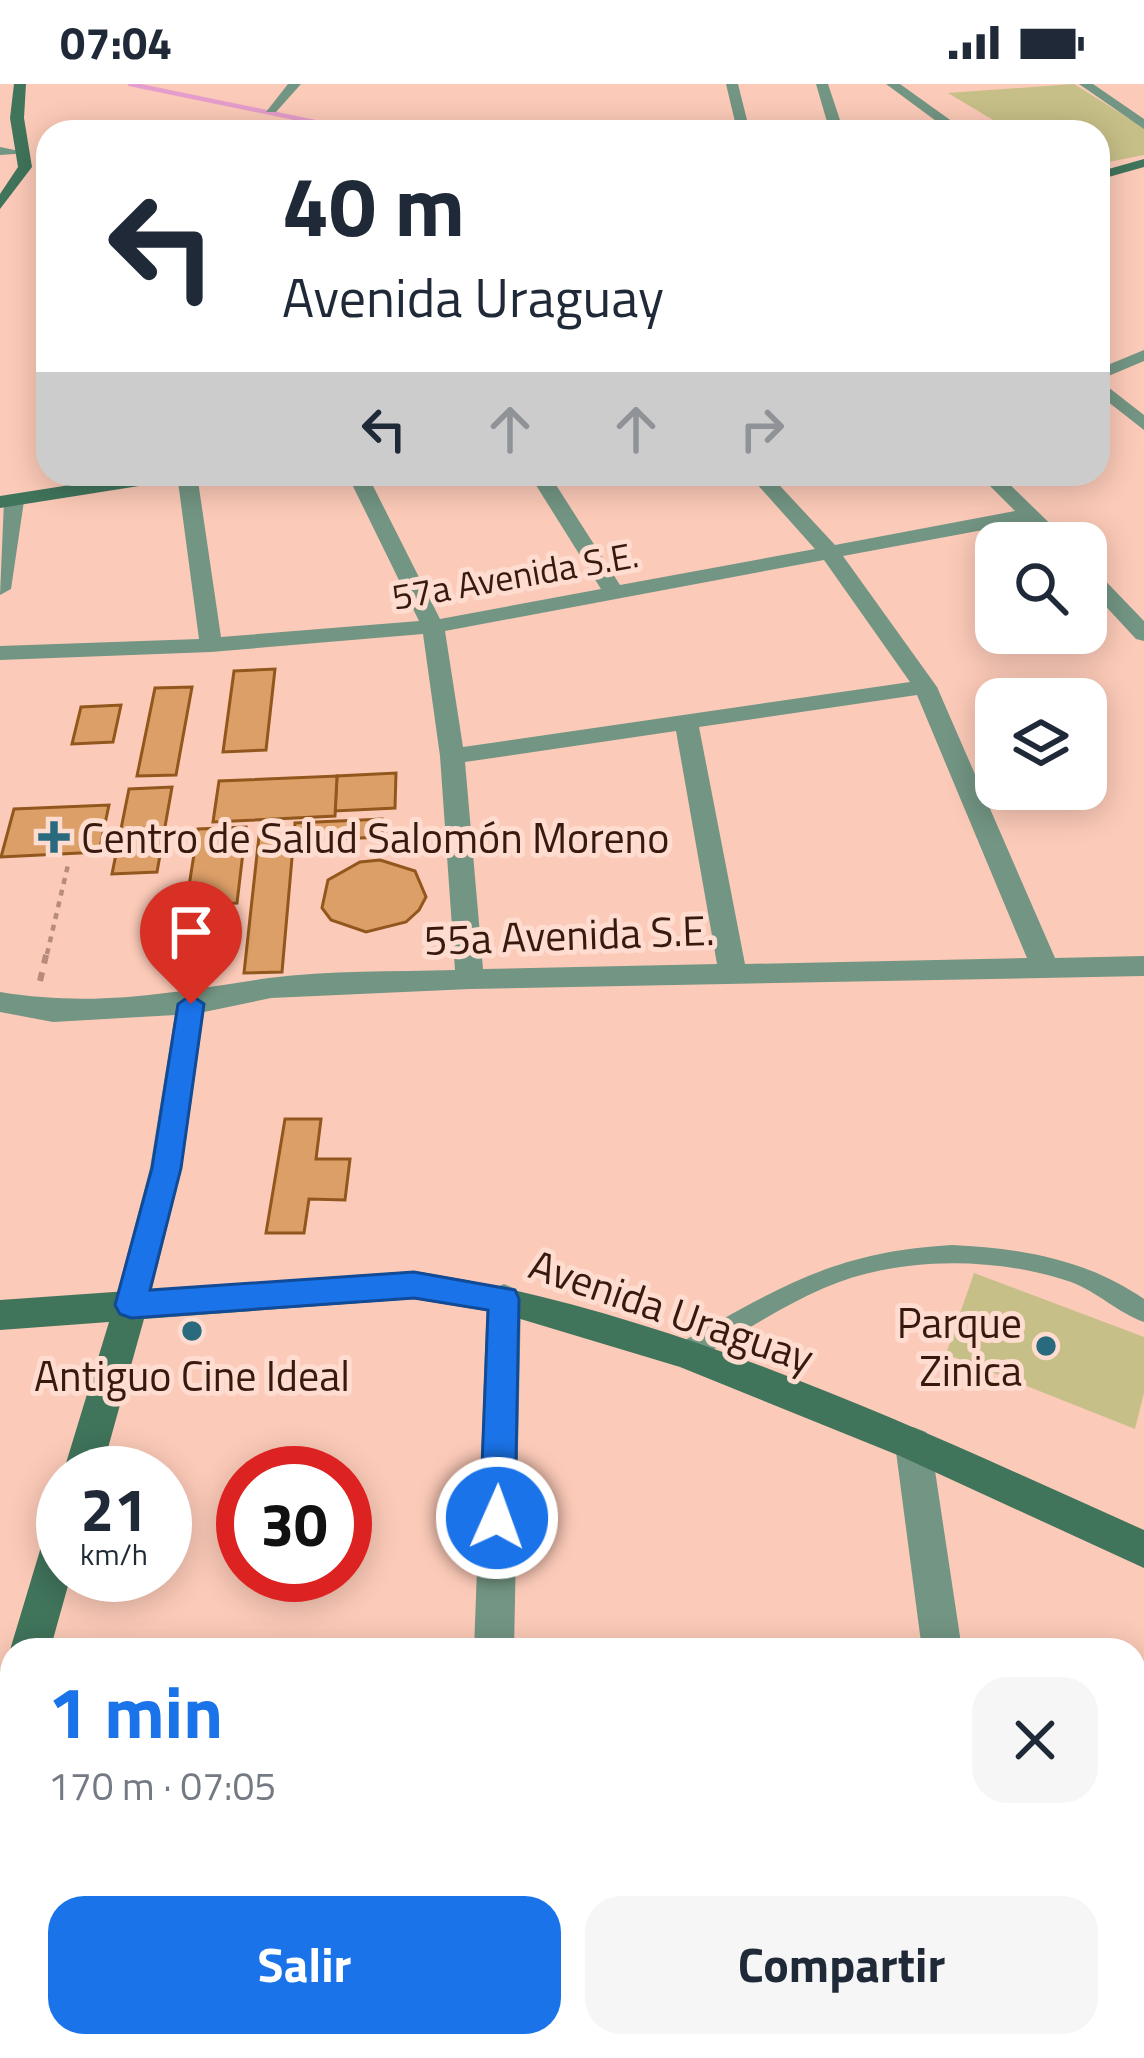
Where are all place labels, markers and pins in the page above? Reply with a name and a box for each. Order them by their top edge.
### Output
place label: Centro de Salud Salomón Moreno [81,805,669,869]
marker: Centro de Salud Salomón Moreno [38,821,70,853]
pin [140,881,242,1004]
place label: Parque Zinica [897,1290,1022,1402]
marker: Antiguo Cine Ideal [179,1318,205,1344]
marker: Parque Zinica [1033,1333,1059,1359]
place label: Antiguo Cine Ideal [34,1343,350,1407]

